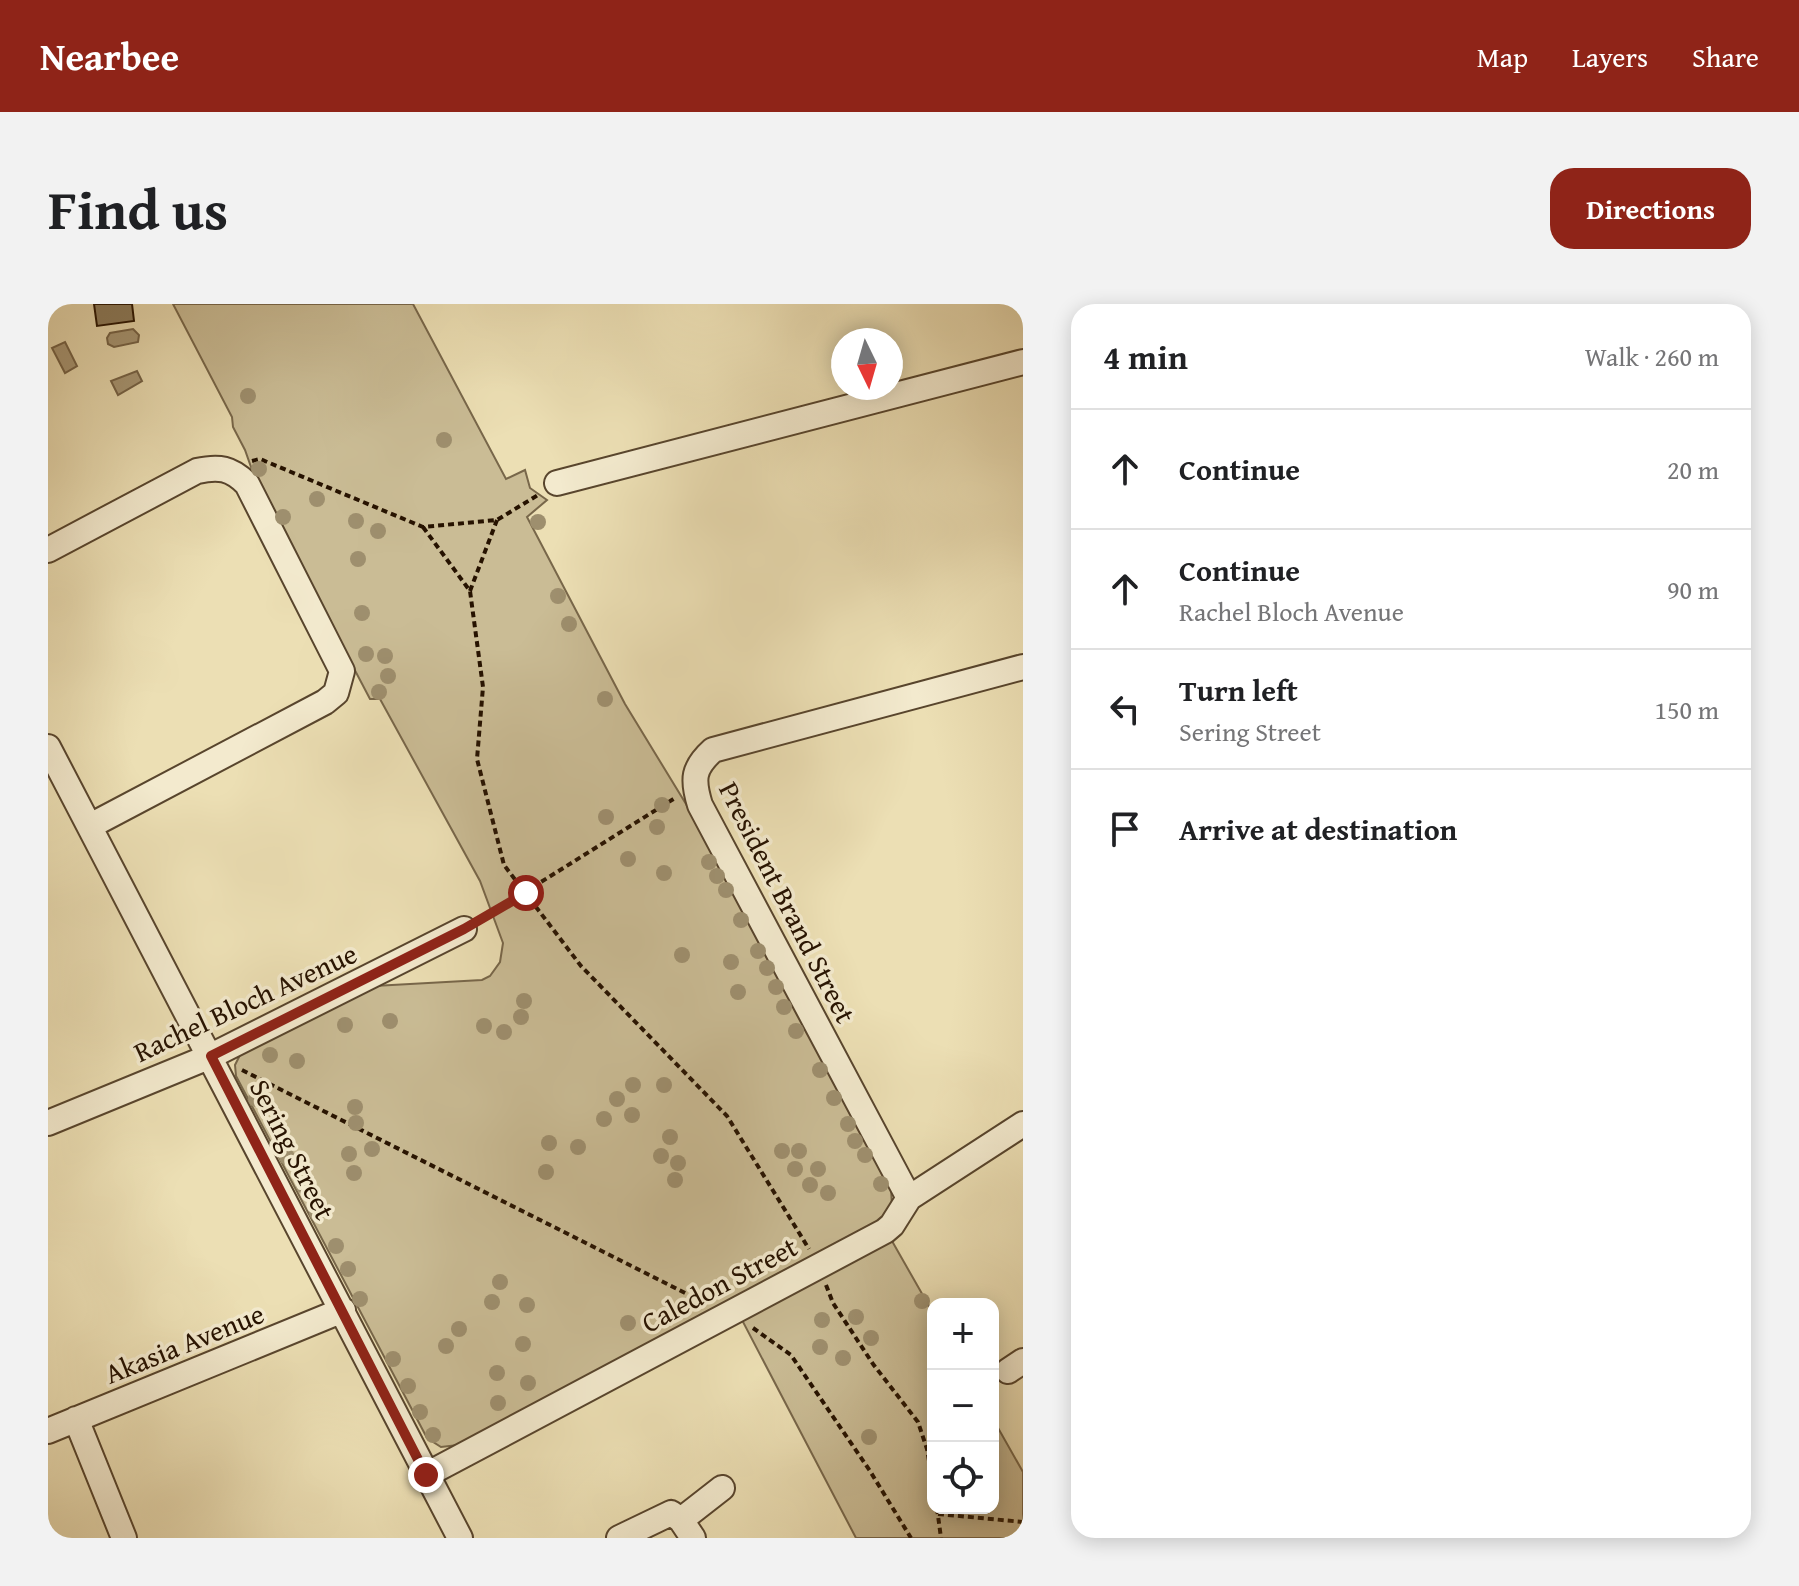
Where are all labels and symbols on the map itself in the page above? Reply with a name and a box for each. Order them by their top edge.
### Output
north arrow [831,328,903,400]
street label: President Brand Street [709,774,867,1030]
route start [508,875,544,911]
street label: Rachel Bloch Avenue [127,932,363,1072]
street label: Sering Street [240,1072,346,1227]
street label: Caledon Street [634,1226,804,1342]
street label: Akasia Avenue [98,1292,270,1394]
route end [408,1457,444,1493]

